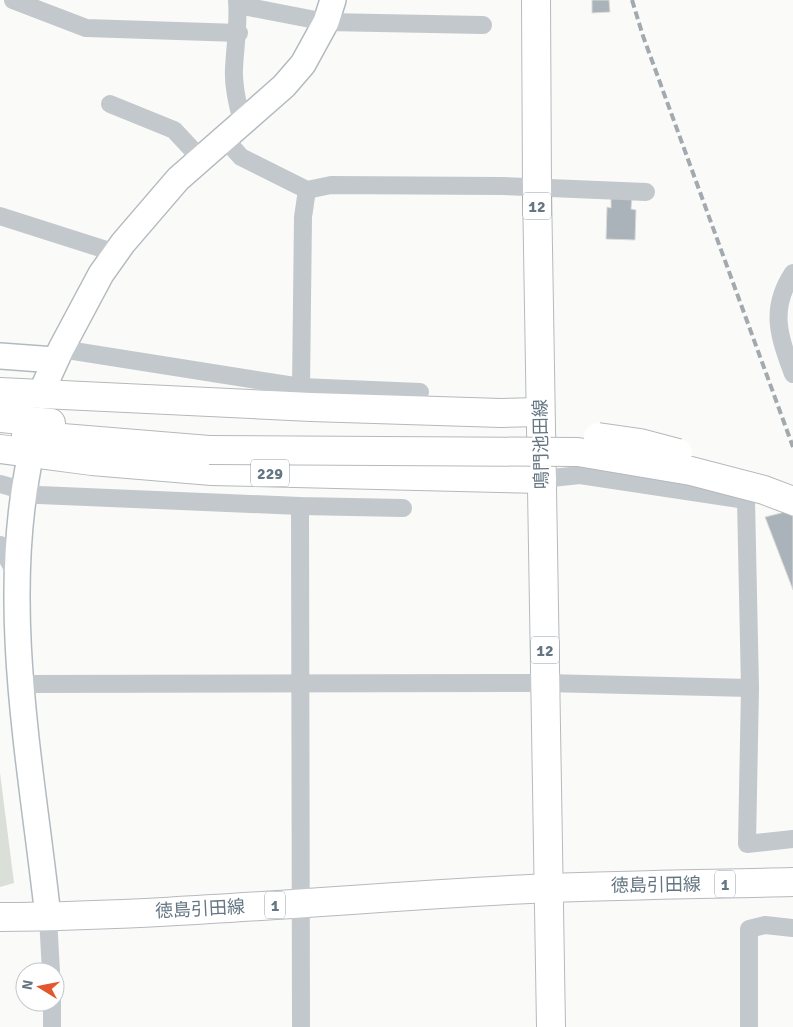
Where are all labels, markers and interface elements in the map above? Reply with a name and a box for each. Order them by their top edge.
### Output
road number: 12 [523,192,551,220]
street label: 鳴門池田線 [529,399,553,489]
road number: 229 [251,459,289,486]
road number: 12 [531,636,559,664]
road number: 1 [715,871,735,898]
street label: 徳島引田線 [611,873,701,897]
road number: 1 [265,892,285,918]
street label: 徳島引田線 [154,896,246,922]
north arrow [15,962,65,1012]
text: N [18,979,37,991]

